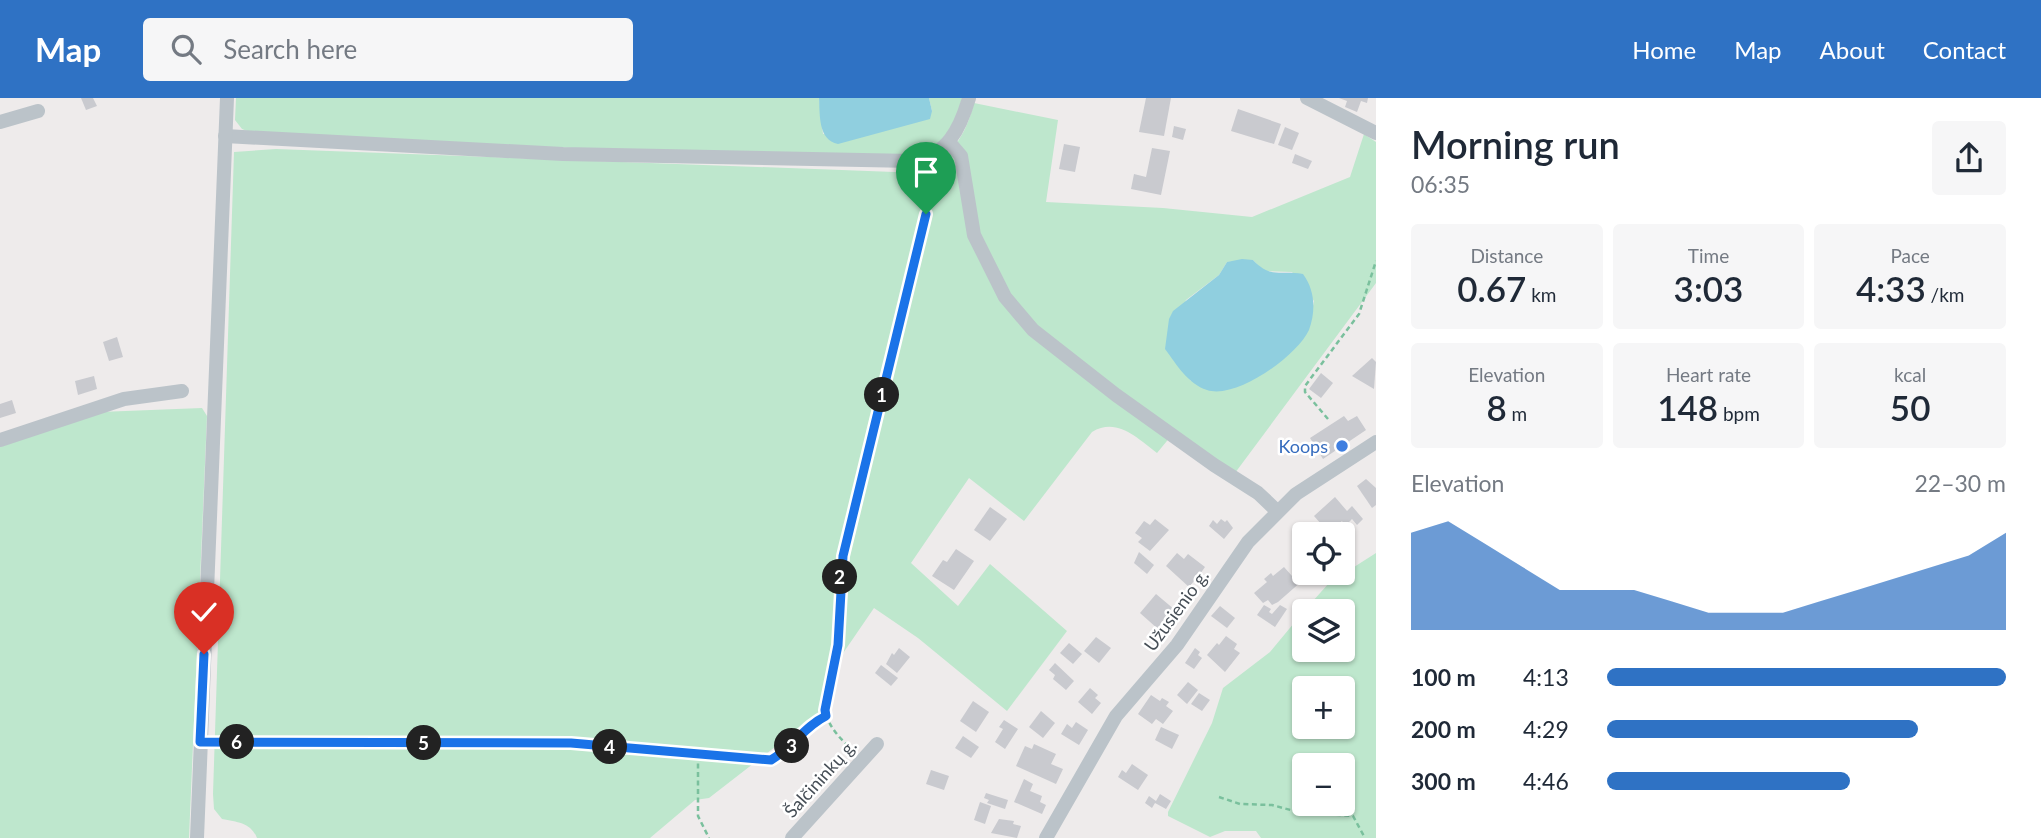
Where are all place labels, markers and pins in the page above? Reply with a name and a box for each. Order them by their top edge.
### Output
pin [896,142,956,214]
pin: 1 [864,378,900,412]
place label: Koops [1278,435,1328,457]
marker: Koops [1334,438,1350,454]
pin: 2 [822,560,858,594]
pin [174,582,234,654]
pin: 6 [219,724,254,760]
pin: 5 [406,726,442,760]
pin: 3 [774,728,810,764]
pin: 4 [592,730,628,764]

